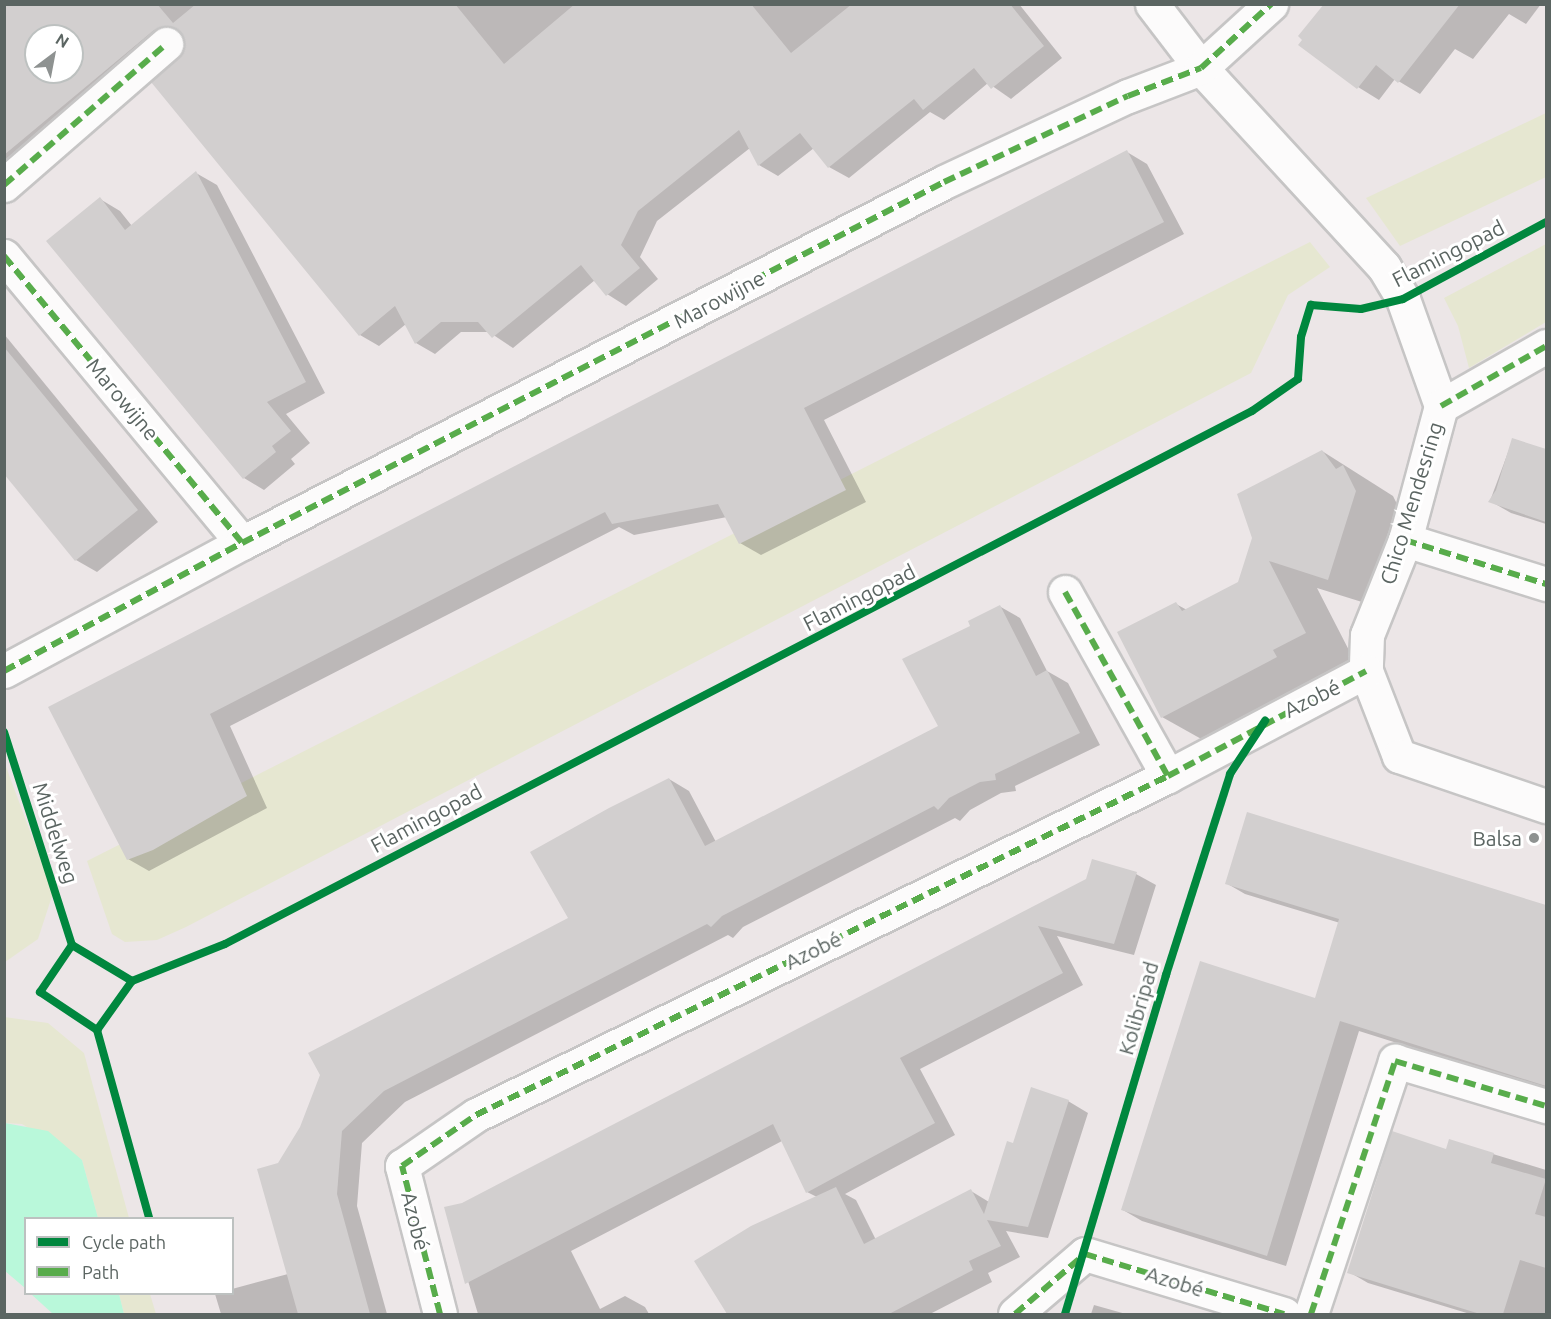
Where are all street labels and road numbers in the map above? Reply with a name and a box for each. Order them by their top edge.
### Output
street label: Flamingopad [1388,214,1508,292]
street label: Marowijne [669,265,769,333]
street label: Marowijne [81,353,165,445]
street label: Chico Mendesring [1374,419,1448,587]
street label: Flamingopad [799,558,919,636]
street label: Azobé [1280,674,1344,722]
street label: Flamingopad [366,778,486,858]
street label: Middelweg [28,779,84,887]
street label: Azobé [781,926,845,974]
street label: Kolibripad [1113,958,1163,1058]
street label: Azobé [397,1189,435,1253]
street label: Azobé [1143,1260,1207,1302]

